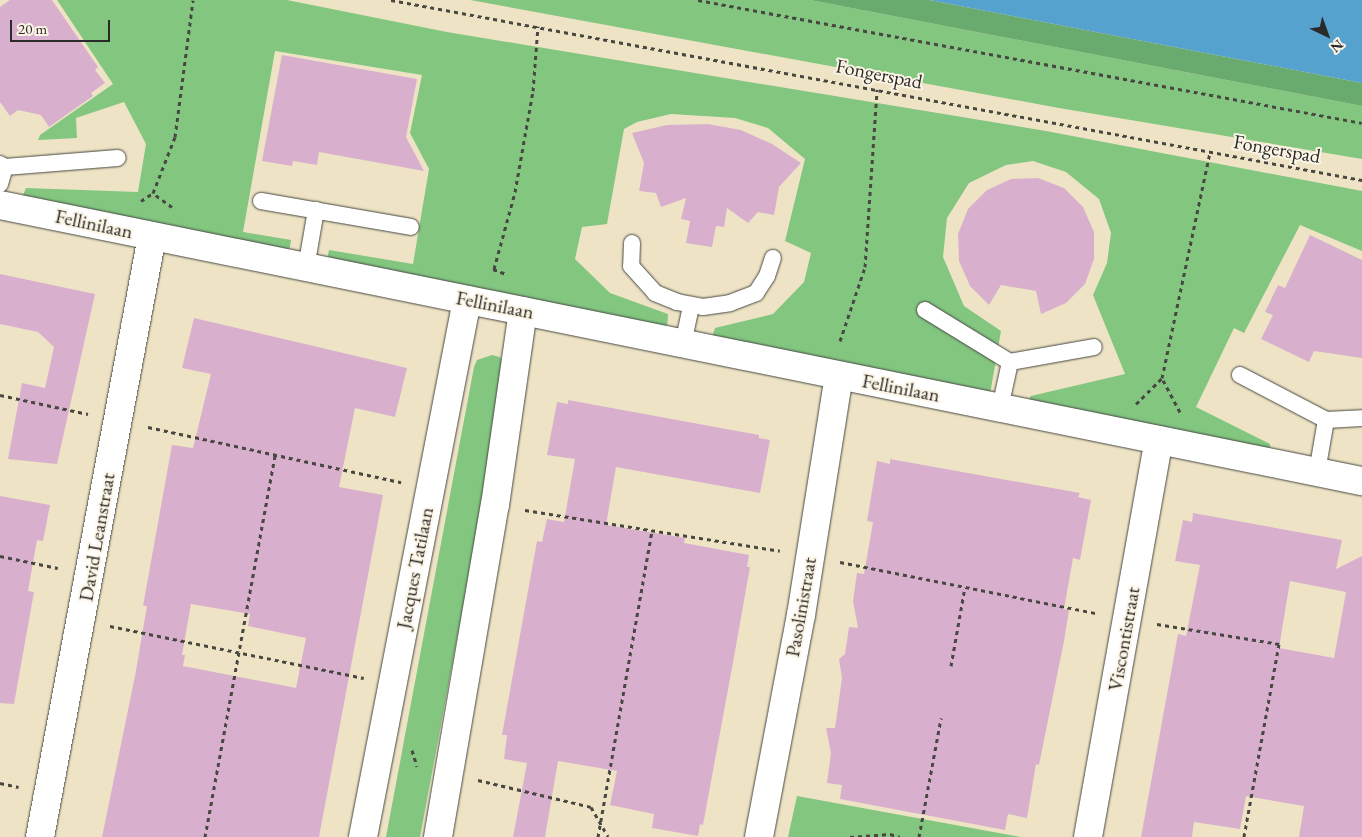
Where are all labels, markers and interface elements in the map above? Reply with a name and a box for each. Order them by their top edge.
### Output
scale bar [12,10,112,42]
north arrow [1302,10,1352,60]
text: 20 m [18,19,47,38]
text: N [1327,36,1347,57]
street label: Fongerspad [834,54,924,94]
street label: Fongerspad [1232,130,1322,168]
street label: Fellinilaan [53,204,135,244]
street label: Fellinilaan [454,286,536,324]
street label: Fellinilaan [860,369,942,407]
street label: David Leanstraat [74,471,120,603]
street label: Jacques Tatilaan [391,505,439,631]
street label: Pasolinistraat [780,555,822,659]
street label: Viscontistraat [1103,585,1145,693]

